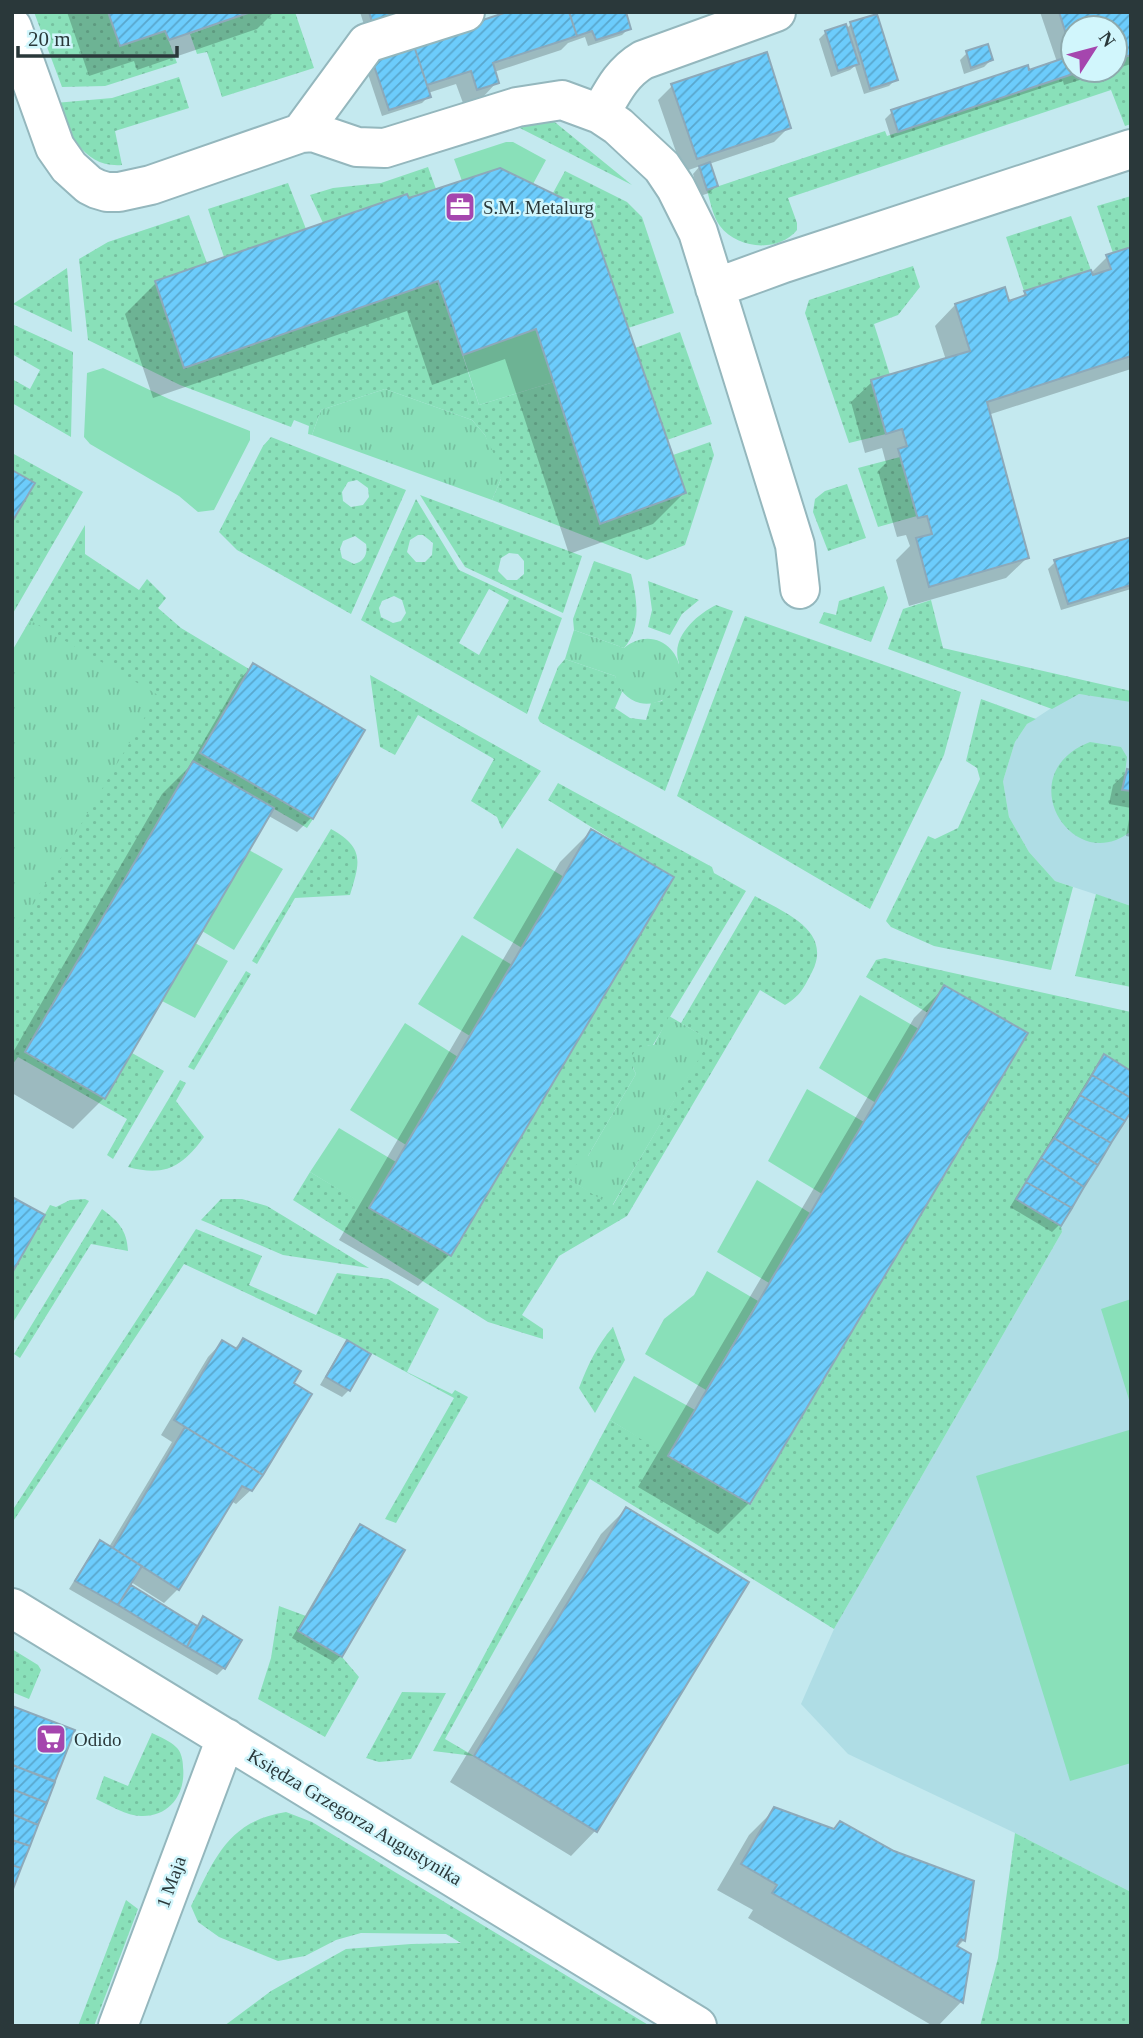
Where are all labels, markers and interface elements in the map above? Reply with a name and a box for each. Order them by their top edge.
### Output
scale bar [18,14,177,58]
north arrow [1059,14,1129,84]
text: 20 m [28,27,71,51]
text: N [1095,28,1120,51]
office icon: S.M. Metalurg [443,190,477,224]
place label: S.M. Metalurg [483,197,595,218]
supermarket icon: Odido [34,1722,68,1756]
place label: Odido [74,1729,122,1750]
street label: Księdza Grzegorza Augustynika [244,1745,466,1890]
street label: 1 Maja [152,1853,190,1911]

